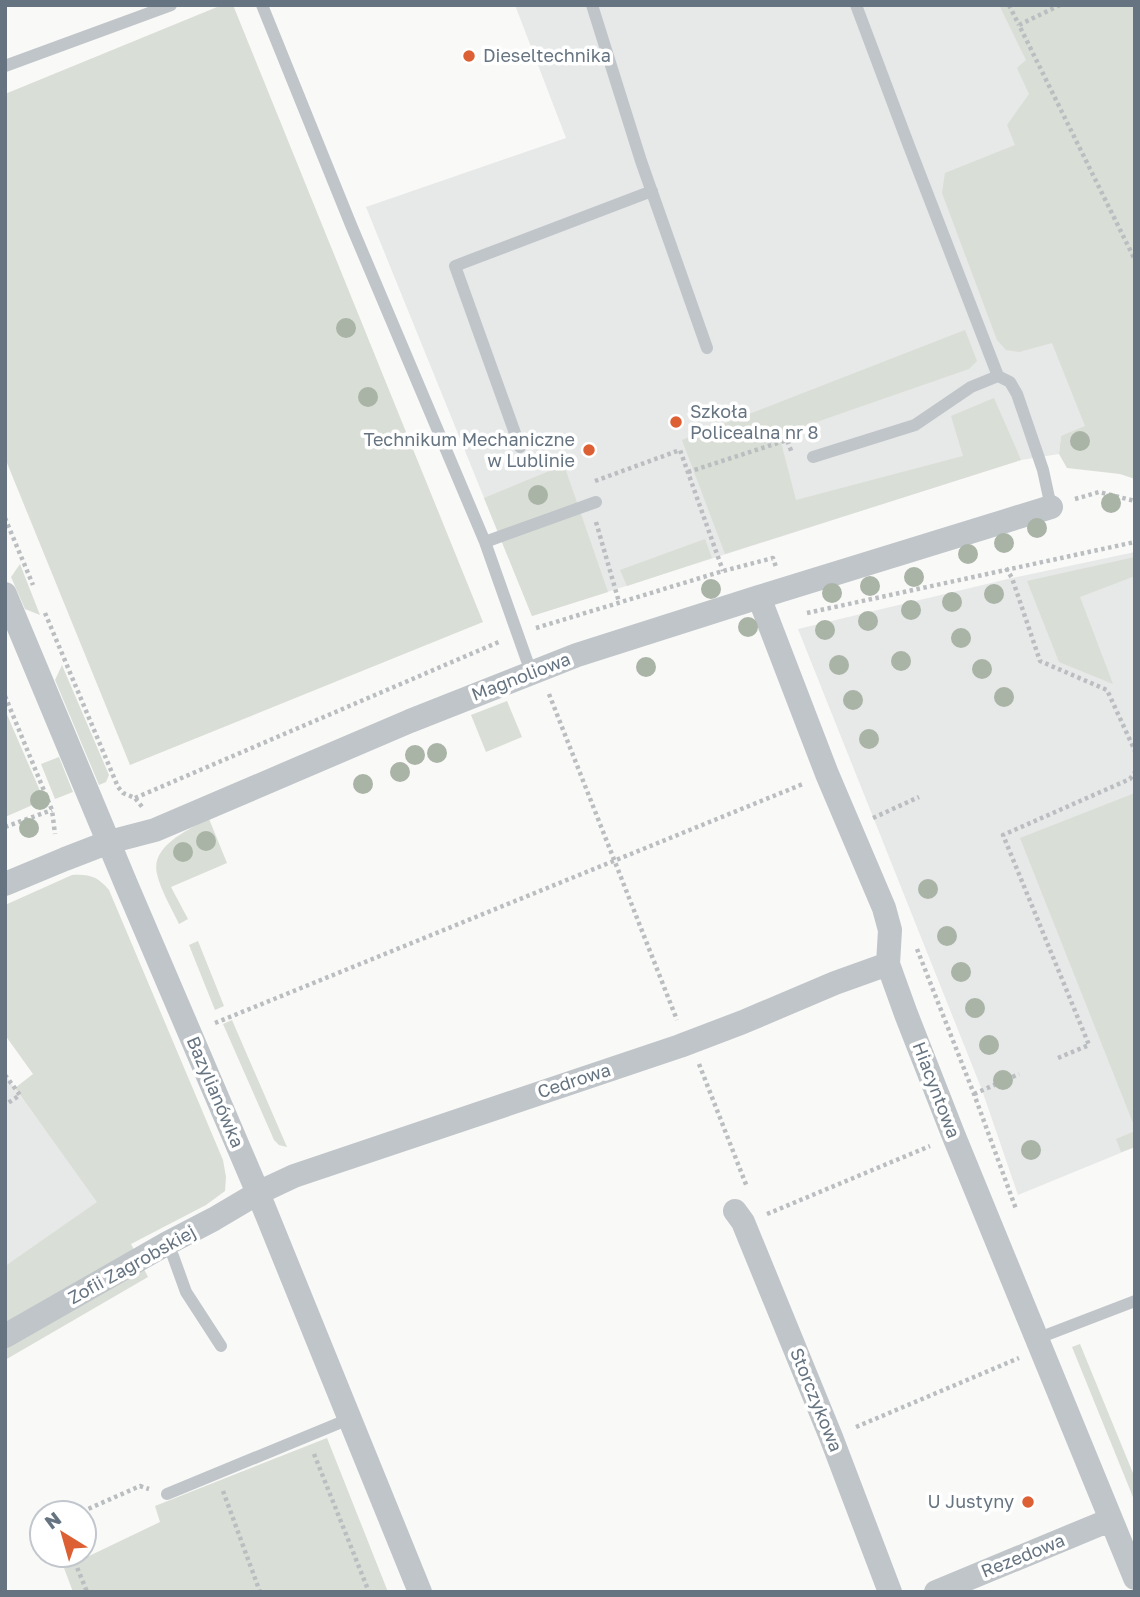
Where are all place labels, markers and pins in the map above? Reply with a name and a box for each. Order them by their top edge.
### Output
place label: Dieseltechnika [483,44,611,66]
marker: Dieseltechnika [461,48,477,64]
place label: Szkoła Policealna nr 8 [690,400,818,443]
marker: Szkoła Policealna nr 8 [668,414,684,430]
place label: Technikum Mechaniczne w Lublinie [363,428,575,471]
marker: Technikum Mechaniczne w Lublinie [581,442,597,458]
place label: U Justyny [928,1490,1014,1512]
marker: U Justyny [1020,1494,1036,1510]

